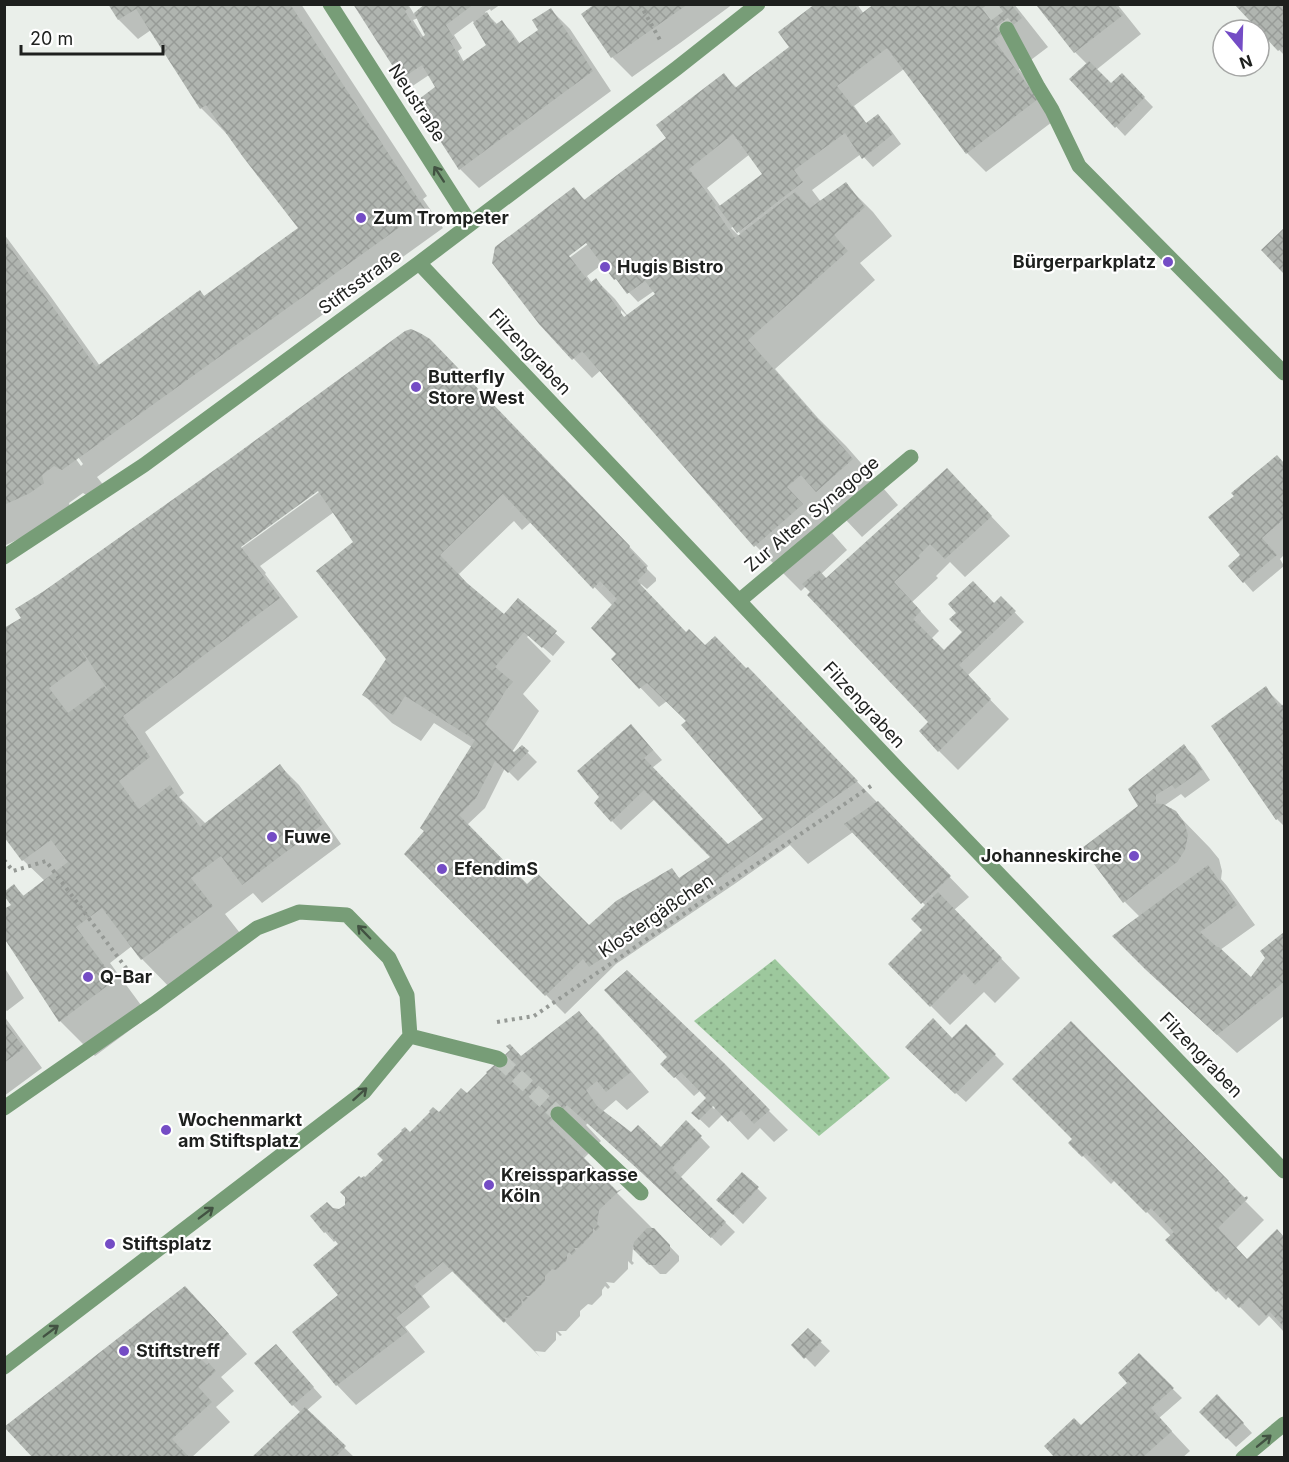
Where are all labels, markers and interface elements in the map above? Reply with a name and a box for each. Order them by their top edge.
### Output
scale bar [21,18,164,56]
north arrow [1211,18,1271,78]
text: 20 m [30,28,73,49]
text: N [1237,51,1255,74]
street label: Neustraße [384,60,450,146]
one-way arrow [432,166,444,183]
place label: Zum Trompeter [373,207,509,228]
marker: Zum Trompeter [354,211,368,225]
street label: Stiftsstraße [314,245,405,319]
place label: Bürgerparkplatz [1013,251,1156,272]
marker: Bürgerparkplatz [1161,255,1175,269]
place label: Hugis Bistro [617,256,724,277]
marker: Hugis Bistro [598,260,612,274]
street label: Filzengraben [485,304,576,399]
place label: Butterfly Store West [428,366,525,408]
marker: Butterfly Store West [409,380,423,394]
street label: Zur Alten Synagoge [740,451,883,576]
street label: Filzengraben [819,657,910,752]
place label: Fuwe [284,826,331,847]
marker: Fuwe [265,830,279,844]
place label: Johanneskirche [981,845,1122,866]
marker: Johanneskirche [1127,849,1141,863]
place label: EfendimS [454,858,538,879]
marker: EfendimS [435,862,449,876]
street label: Klostergäßchen [594,869,717,962]
one-way arrow [357,925,371,940]
place label: Q-Bar [100,966,152,987]
marker: Q-Bar [81,970,95,984]
street label: Filzengraben [1156,1008,1247,1102]
one-way arrow [352,1087,367,1101]
place label: Wochenmarkt am Stiftsplatz [178,1109,302,1151]
marker: Wochenmarkt am Stiftsplatz [159,1123,173,1137]
place label: Kreissparkasse Köln [501,1164,638,1206]
marker: Kreissparkasse Köln [482,1178,496,1192]
one-way arrow [197,1207,213,1219]
place label: Stiftsplatz [122,1233,212,1254]
marker: Stiftsplatz [103,1237,117,1251]
one-way arrow [43,1325,59,1338]
place label: Stiftstreff [136,1340,220,1361]
marker: Stiftstreff [117,1344,131,1358]
one-way arrow [1256,1434,1272,1447]

